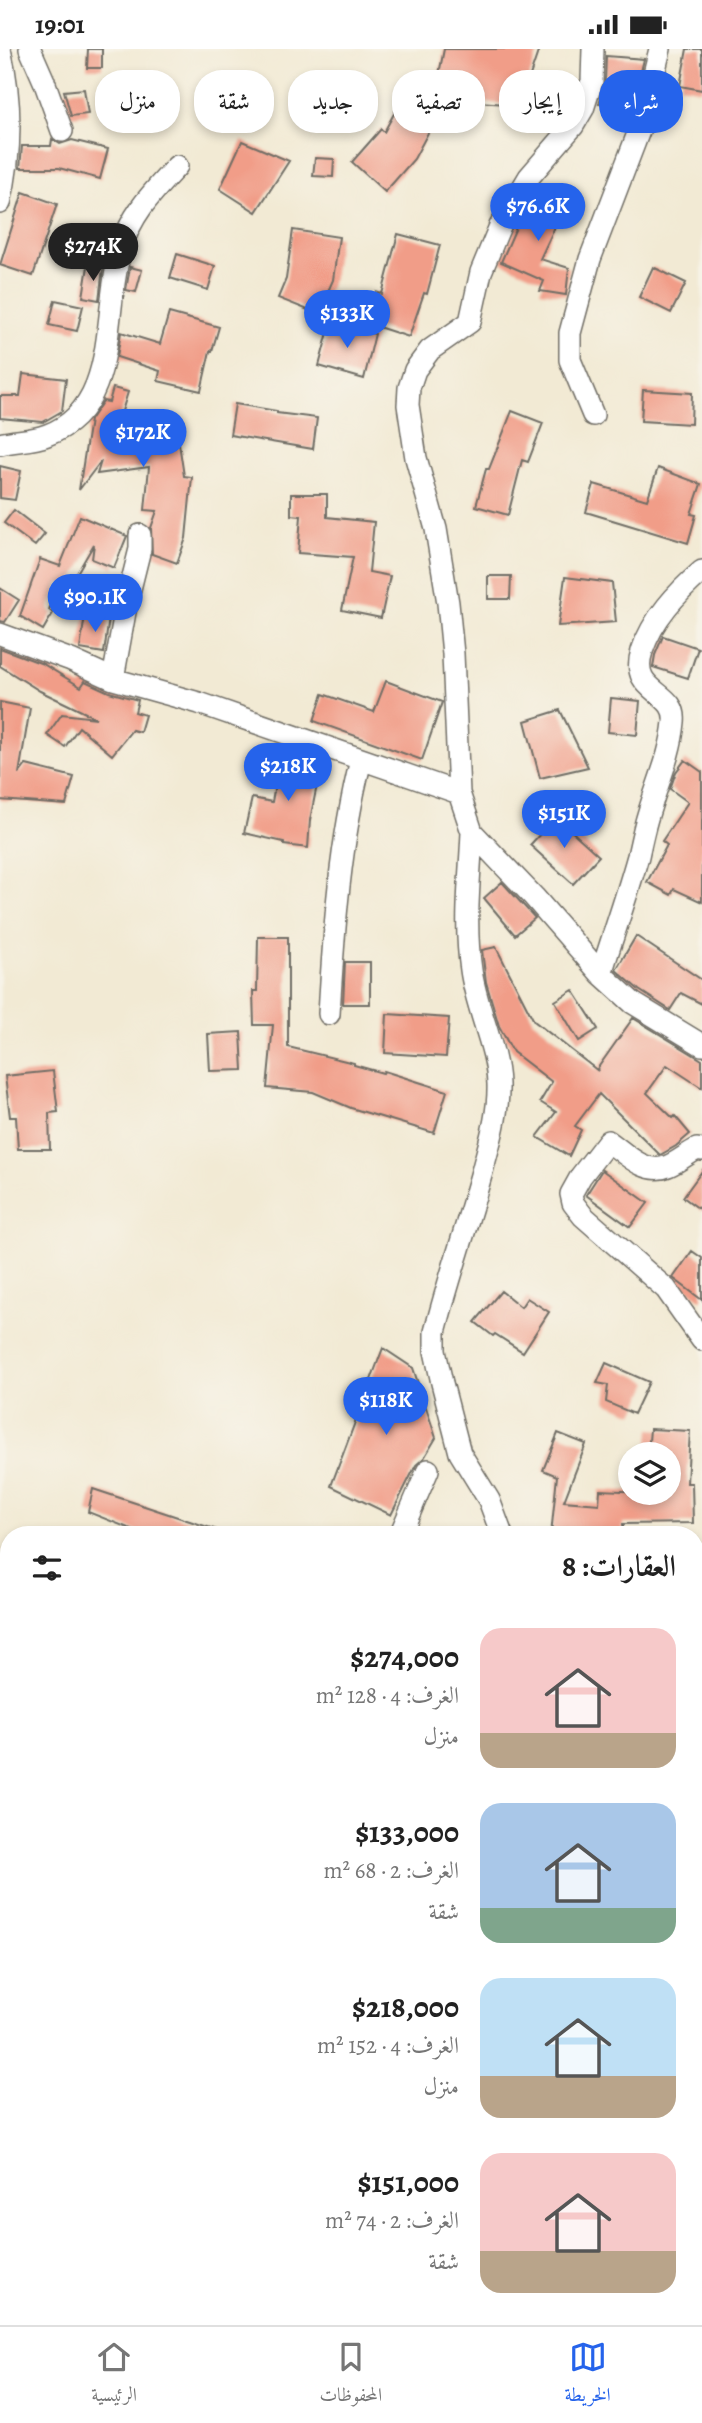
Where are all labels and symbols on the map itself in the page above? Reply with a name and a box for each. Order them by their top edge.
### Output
pin: $76.6K [481,183,595,243]
pin: $274K [44,223,142,283]
pin: $133K [298,291,396,350]
pin: $172K [94,409,192,469]
pin: $90.1K [38,575,152,634]
pin: $218K [239,743,337,803]
pin: $151K [515,791,613,850]
pin: $118K [337,1377,435,1437]

